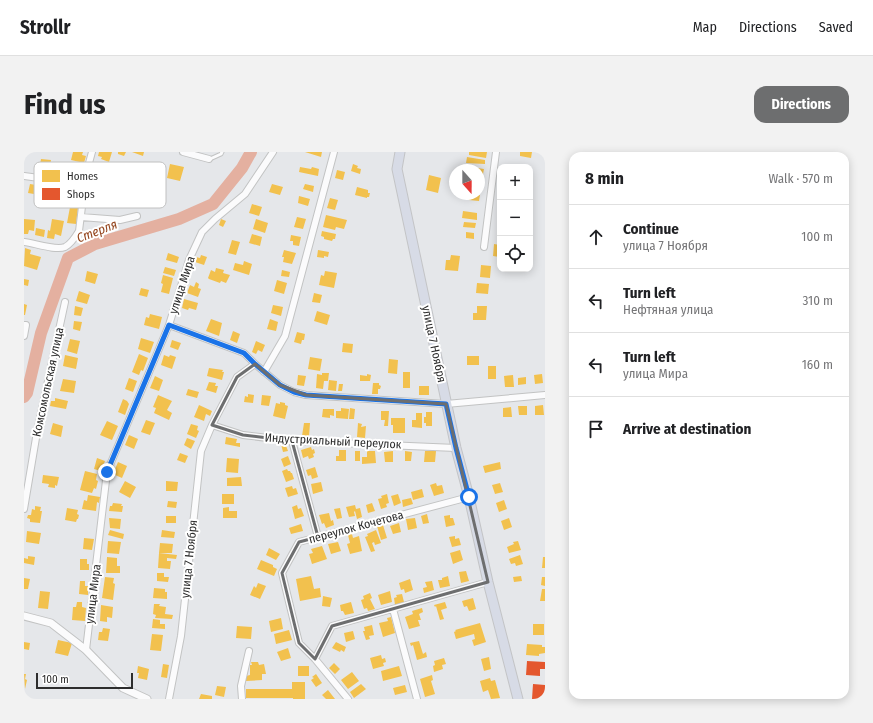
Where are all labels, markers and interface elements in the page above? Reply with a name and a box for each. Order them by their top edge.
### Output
text: Strollr [20,16,70,39]
text: Map [693,19,717,36]
text: Directions [739,19,797,36]
text: Saved [819,19,853,36]
button: Directions [754,86,849,123]
text: Find us [24,88,106,121]
legend [34,162,166,208]
north arrow [449,164,485,200]
map controls [497,164,533,272]
button: + [497,164,533,200]
text: 8 min [585,168,624,189]
text: Homes [67,170,98,183]
text: Walk · 570 m [768,171,833,186]
text: Shops [67,188,95,201]
button: − [497,200,533,236]
water label: Стерля [75,216,119,246]
text: Continue [623,220,679,238]
icon: ahead [585,226,607,248]
text: 100 m [801,229,833,244]
button: locate [497,236,533,272]
text: улица 7 Ноября [623,238,708,253]
street label: улица Мира [166,254,198,316]
text: Turn left [623,284,676,302]
icon: left [585,290,607,312]
text: 310 m [803,293,833,308]
text: Нефтяная улица [623,302,713,317]
street label: улица 7 Ноября [419,304,449,384]
street label: Комсомольская улица [30,326,66,438]
text: Turn left [623,348,676,366]
icon: left [585,354,607,376]
text: 160 m [802,357,833,372]
text: улица Мира [623,366,688,381]
icon: arrive [585,418,607,440]
text: Arrive at destination [623,420,751,438]
street label: Индустриальный переулок [264,430,402,452]
route end [98,463,116,481]
route start [460,488,478,506]
street label: переулок Кочетова [307,508,405,546]
street label: улица 7 Ноября [178,519,200,599]
street label: улица Мира [82,563,104,625]
scale bar [36,671,133,690]
text: 100 m [42,673,69,686]

